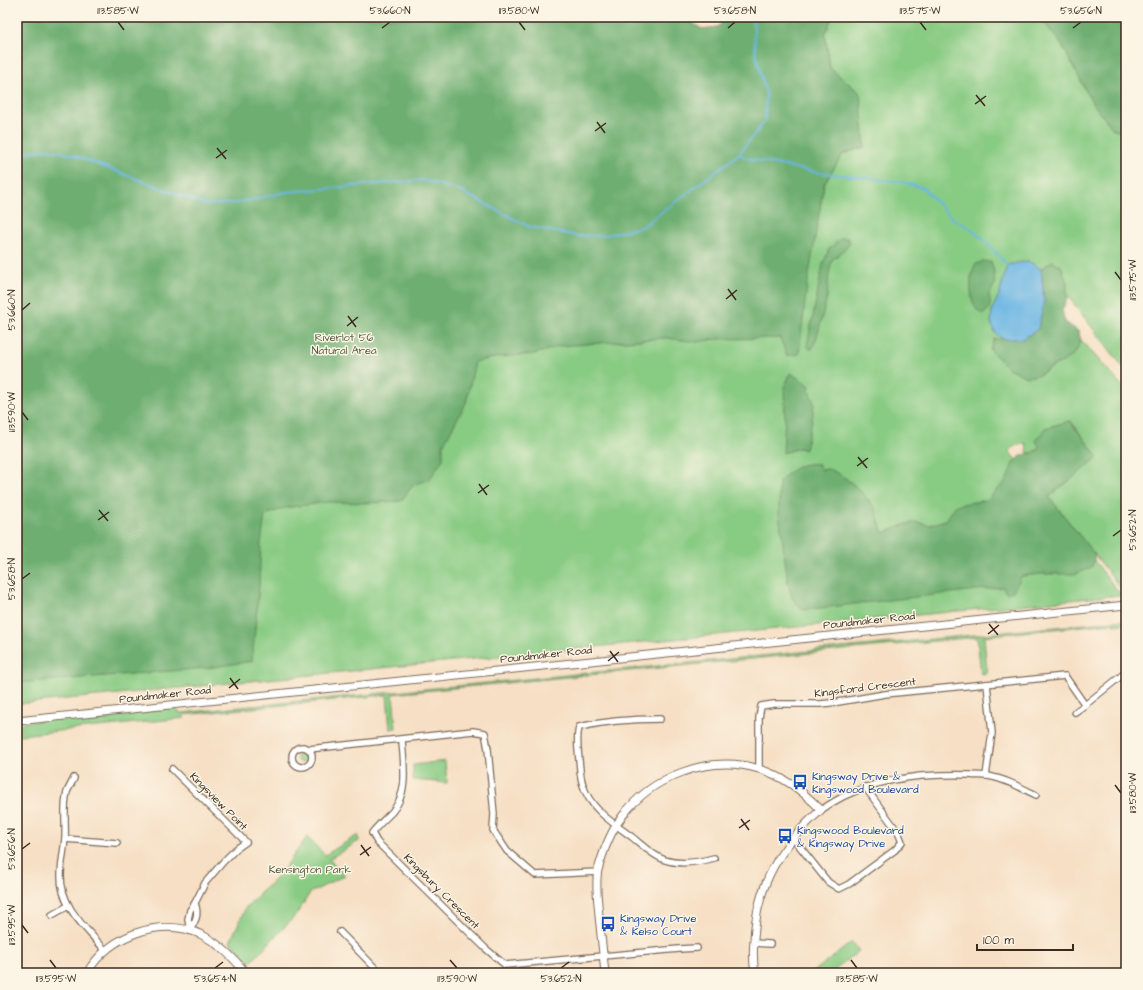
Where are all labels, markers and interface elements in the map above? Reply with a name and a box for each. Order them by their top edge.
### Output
text: 113.585°W [97,4,139,18]
text: 53.660°N [370,4,410,18]
text: 113.580°W [499,4,540,18]
text: 53.658°N [714,4,756,18]
text: 113.575°W [900,4,941,18]
text: 53.656°N [1060,4,1102,18]
text: 113.575°W [1126,259,1140,300]
text: 53.660°N [5,290,19,330]
park label: Riverlot 56 Natural Area [312,330,377,358]
text: 113.590°W [5,392,19,432]
text: 53.652°N [1126,509,1140,551]
text: 53.658°N [5,558,19,600]
street label: Poundmaker Road [822,608,916,633]
street label: Poundmaker Road [499,642,593,667]
street label: Kingsford Crescent [814,674,917,702]
street label: Poundmaker Road [118,682,212,707]
street label: Kingsview Point [186,769,251,835]
place label: Kingsway Drive & Kingswood Boulevard [812,769,919,798]
text: 113.580°W [1126,772,1140,813]
bus stop icon: Kingsway Drive & Kingswood Boulevard [791,773,809,791]
place label: Kingswood Boulevard & Kingsway Drive [797,823,904,852]
bus stop icon: Kingswood Boulevard & Kingsway Drive [776,827,794,845]
text: 53.656°N [5,828,19,870]
street label: Kingsbury Crescent [400,850,483,934]
park label: Kensington Park [269,862,351,878]
text: 113.595°W [5,904,19,945]
place label: Kingsway Drive & Kelso Court [620,911,697,939]
bus stop icon: Kingsway Drive & Kelso Court [599,915,617,933]
scale bar [977,926,1073,952]
text: 100 m [983,932,1014,949]
text: 113.595°W [36,972,77,986]
text: 53.654°N [194,972,236,986]
text: 113.590°W [437,972,477,986]
text: 53.652°N [540,972,582,986]
text: 113.585°W [836,972,878,986]

